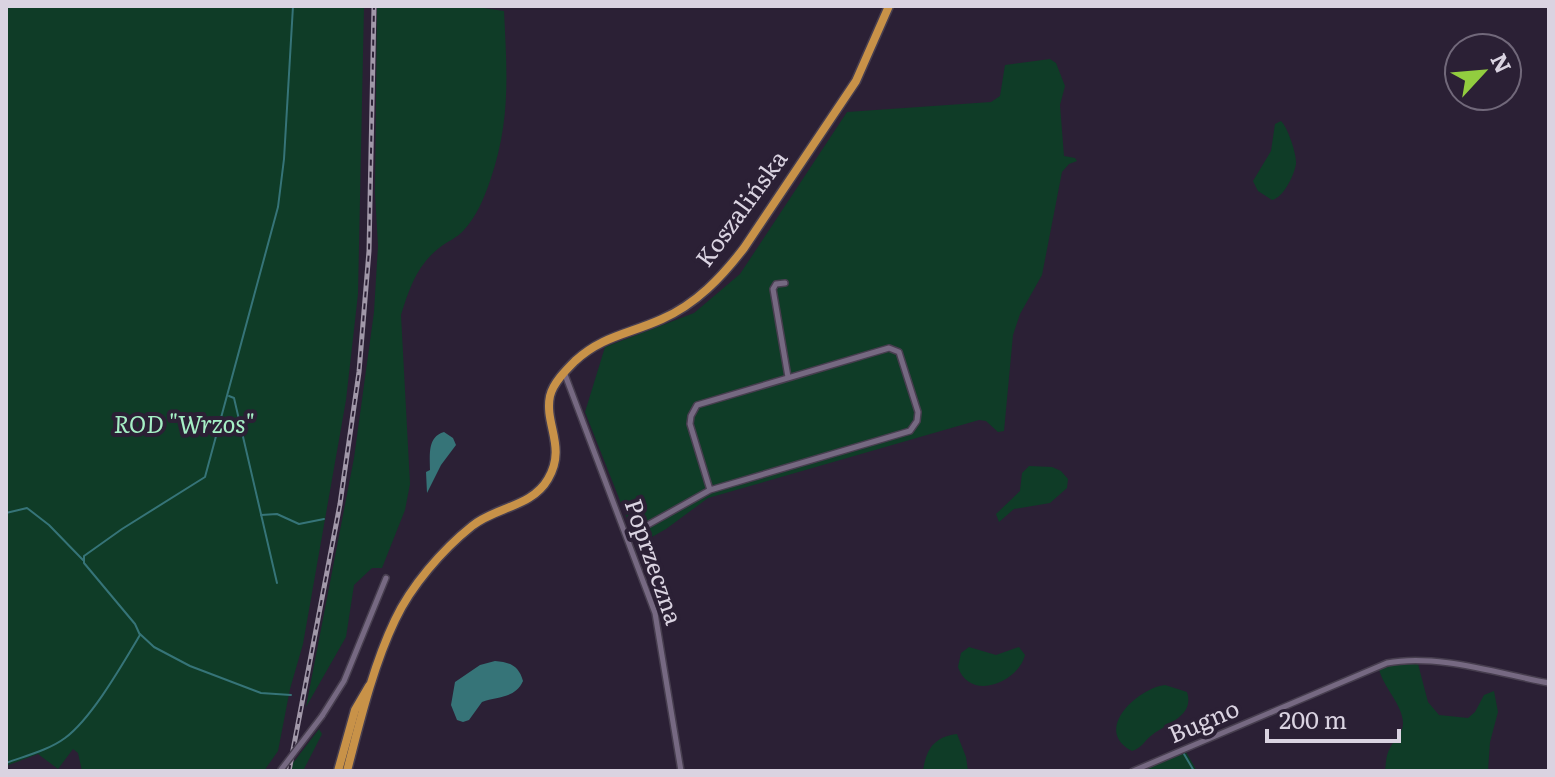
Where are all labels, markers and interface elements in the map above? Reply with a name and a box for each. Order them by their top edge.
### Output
north arrow [1443,32,1523,112]
text: N [1483,47,1521,78]
street label: Koszalińska [686,142,794,273]
park label: ROD "Wrzos" [113,405,255,440]
street label: Poprzeczna [618,494,693,629]
street label: Bugno [1162,689,1244,750]
scale bar [1267,693,1399,743]
text: 200 m [1279,701,1347,736]

